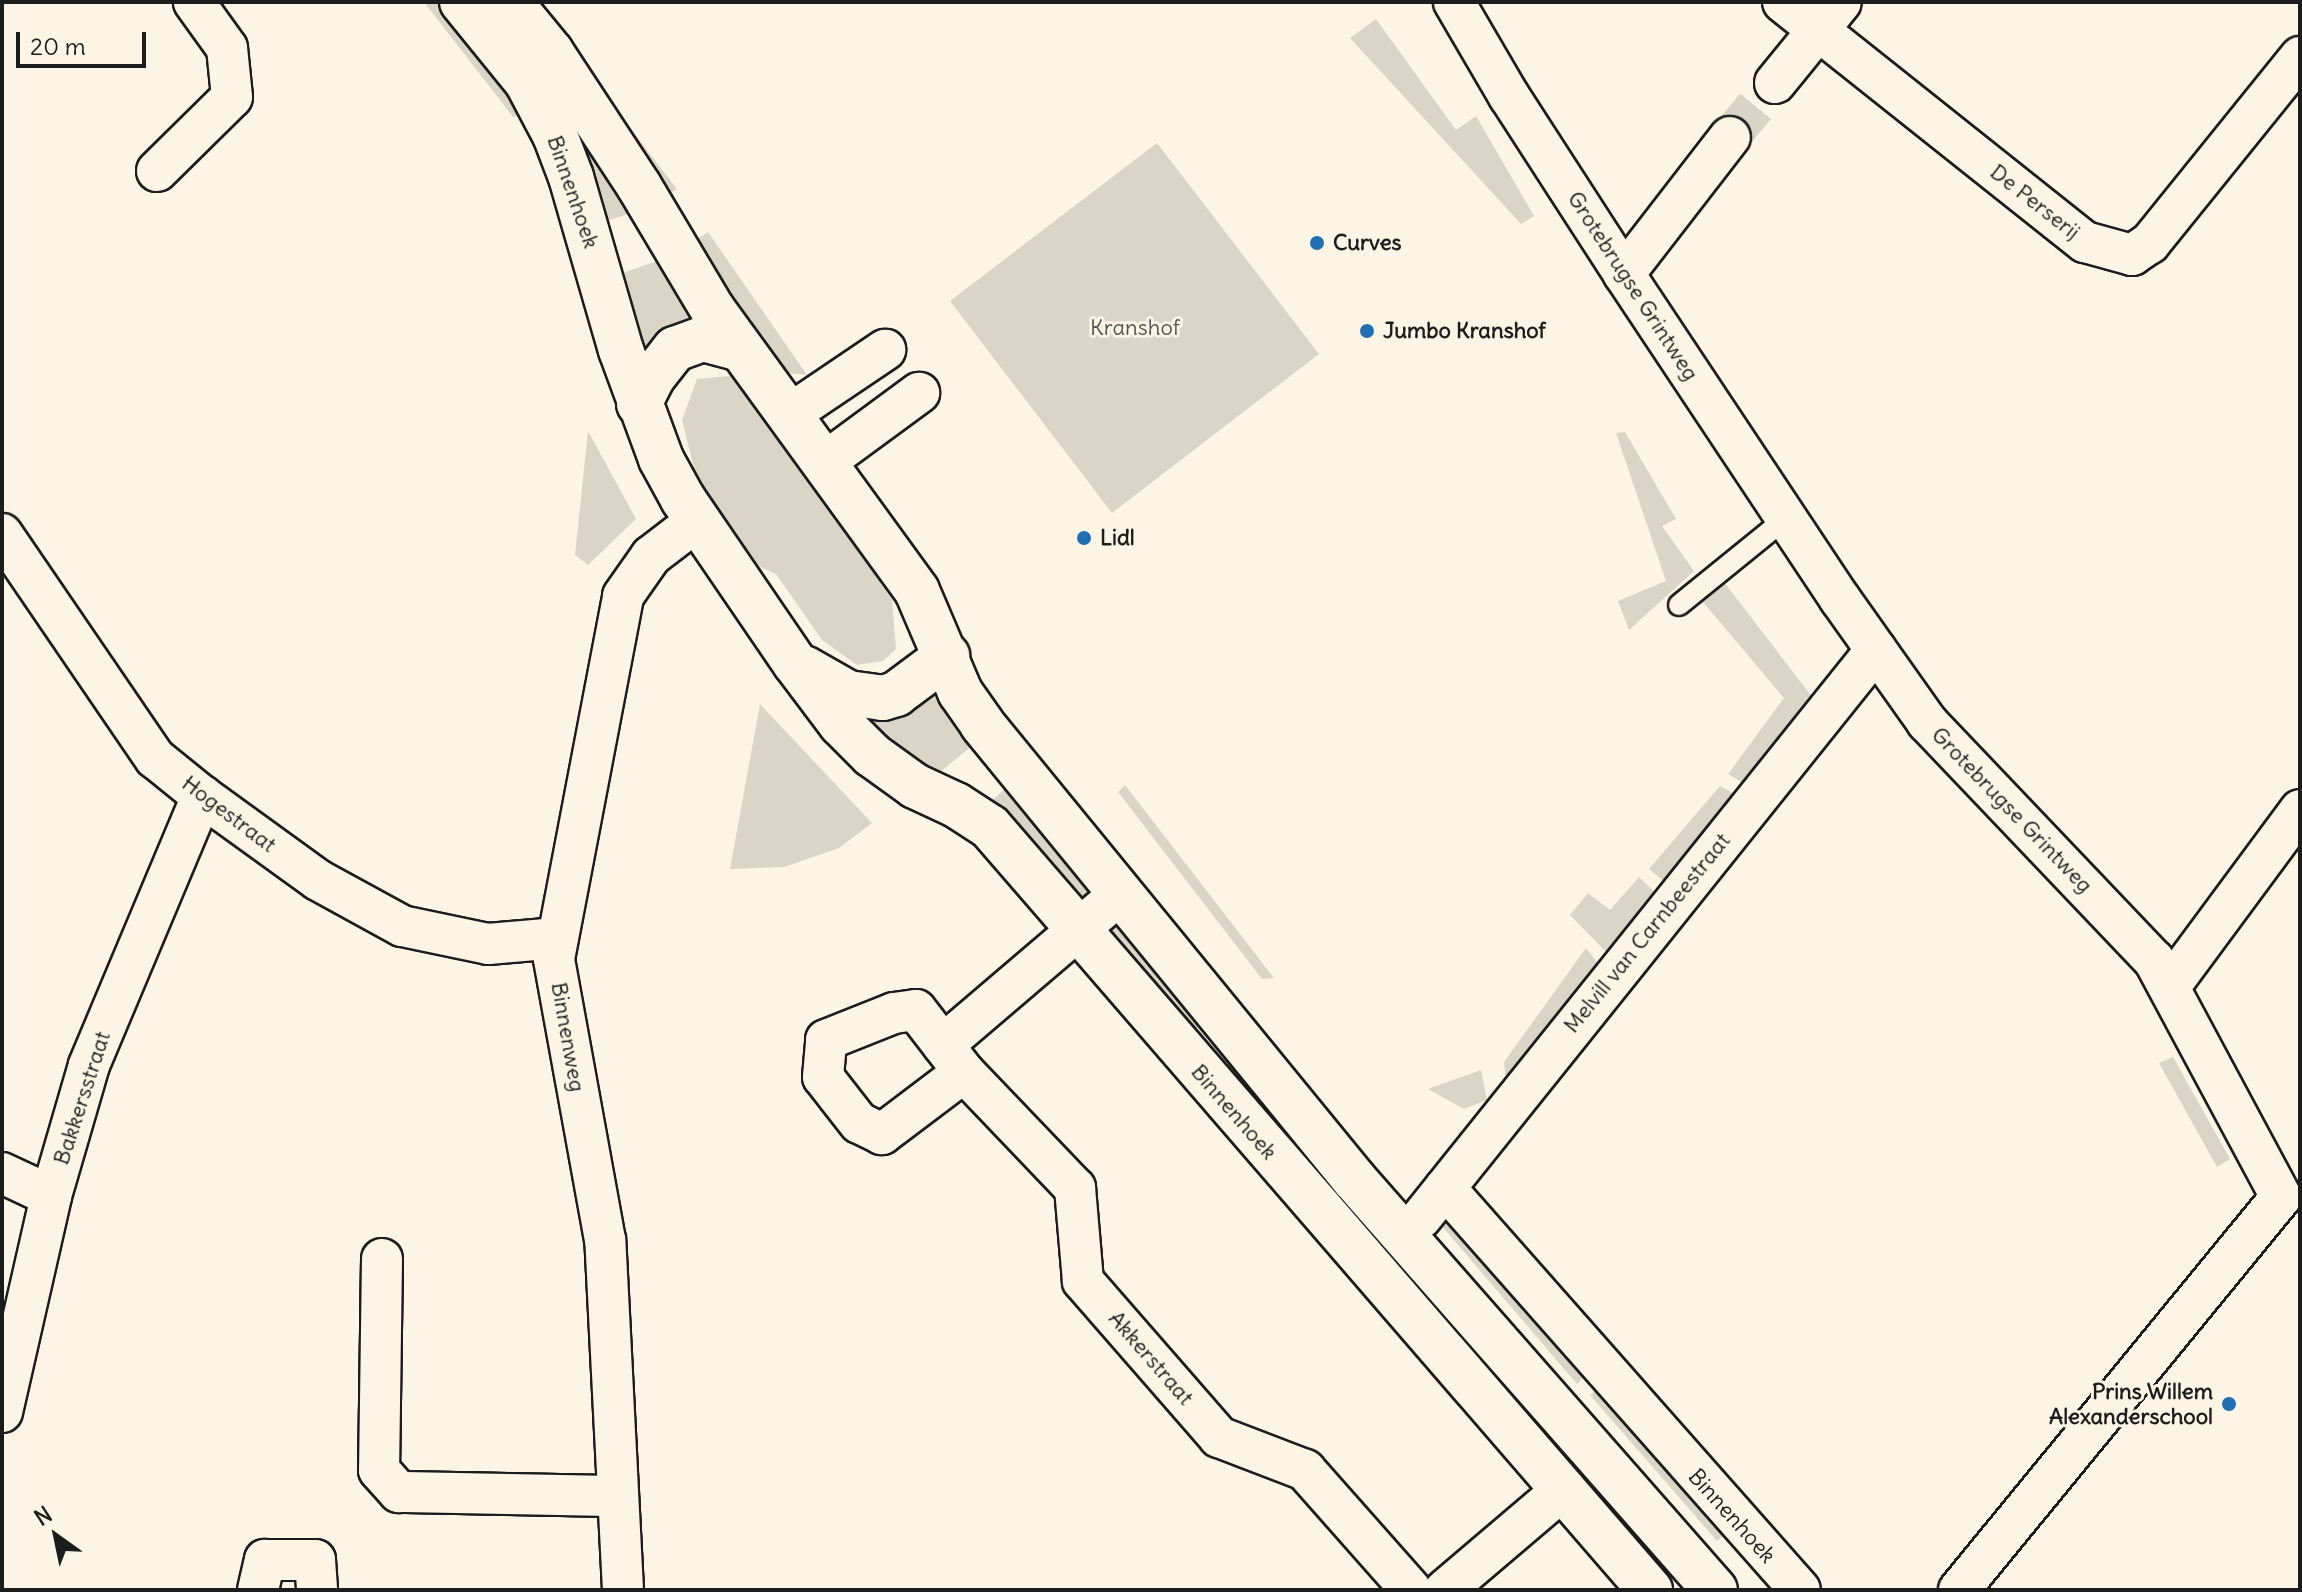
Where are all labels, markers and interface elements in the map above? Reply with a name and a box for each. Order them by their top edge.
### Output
scale bar [20,16,150,66]
text: 20 m [30,31,86,61]
street label: Binnenhoek [541,132,605,252]
street label: De Perserij [1985,159,2085,245]
street label: Grotebrugse Grintweg [1562,186,1704,386]
place label: Curves [1333,230,1402,256]
marker: Curves [1308,234,1326,252]
park label: Kranshof [1090,315,1180,341]
place label: Jumbo Kranshof [1383,318,1546,344]
marker: Jumbo Kranshof [1358,322,1376,340]
place label: Lidl [1100,525,1135,551]
marker: Lidl [1075,529,1093,547]
street label: Grotebrugse Grintweg [1926,722,2098,898]
street label: Hogestraat [177,770,281,858]
street label: Melvill van Carnbeestraat [1558,828,1736,1038]
street label: Binnenweg [545,980,591,1094]
street label: Bakkersstraat [48,1028,116,1168]
street label: Binnenhoek [1185,1059,1283,1165]
street label: Akkerstraat [1103,1306,1199,1410]
place label: Prins Willem Alexanderschool [2049,1378,2213,1430]
marker: Prins Willem Alexanderschool [2220,1395,2238,1413]
street label: Binnenhoek [1683,1463,1781,1569]
north arrow [16,1496,96,1576]
text: N [29,1500,57,1532]

